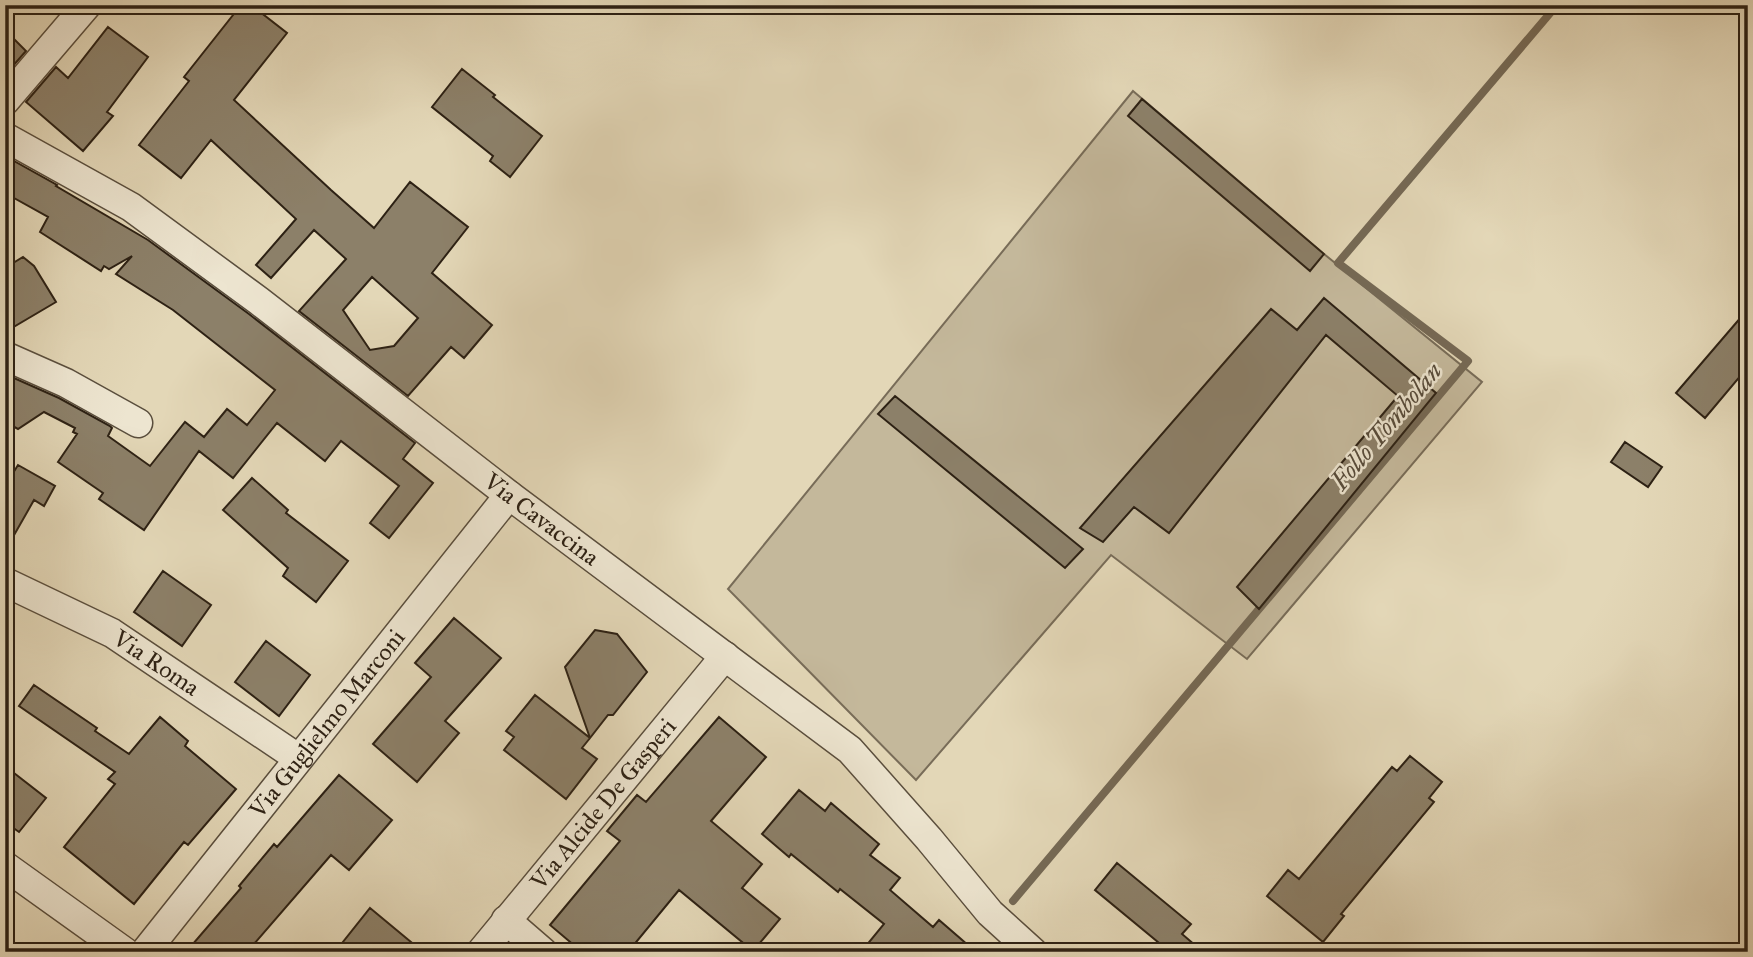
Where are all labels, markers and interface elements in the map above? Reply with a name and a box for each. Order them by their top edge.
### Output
water label: Follo Tombolan [1323,355,1449,497]
street label: Via Cavaccina [477,466,606,573]
street label: Via Roma [107,623,206,703]
street label: Via Guglielmo Marconi [242,623,411,825]
street label: Via Alcide De Gasperi [523,712,683,896]

